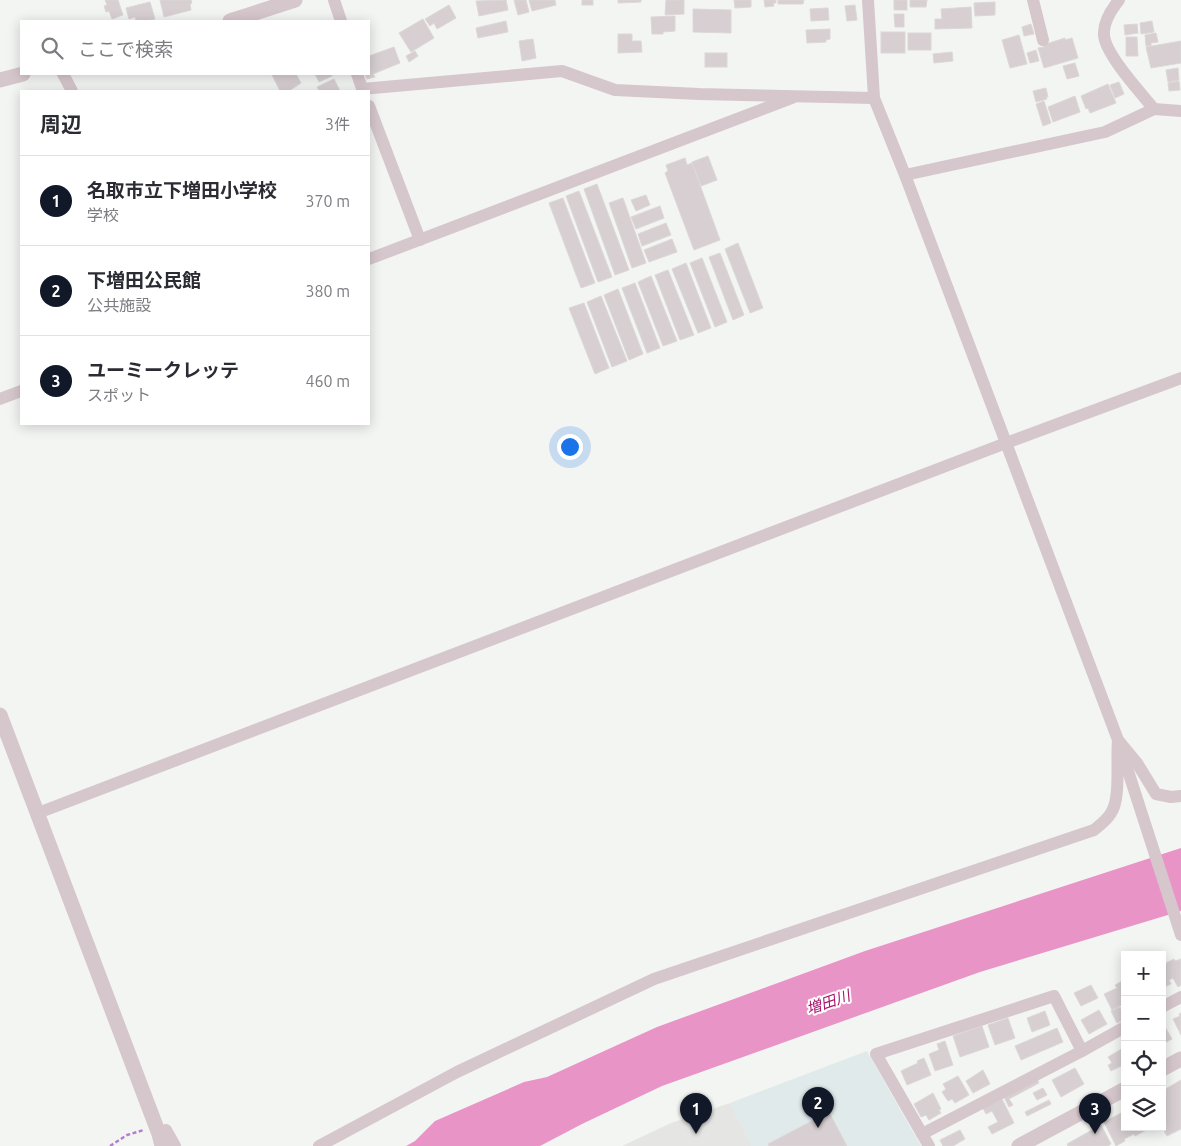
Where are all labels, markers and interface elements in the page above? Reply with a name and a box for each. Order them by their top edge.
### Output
search box [20,20,370,75]
icon: search [38,34,66,62]
text: ここで検索 [78,38,173,60]
text: 周辺 [40,112,82,136]
text: 3件 [325,115,350,133]
text: 名取市立下増田小学校 [87,179,277,201]
text: 1 [51,192,61,210]
text: 370 m [305,192,350,210]
text: 学校 [87,206,119,224]
text: 下増田公民館 [87,269,201,291]
text: 2 [51,282,61,300]
text: 380 m [305,282,350,300]
text: 公共施設 [87,296,151,314]
text: ユーミークレッテ [87,359,239,381]
text: 3 [51,372,61,390]
text: 460 m [305,372,350,390]
text: スポット [87,386,151,404]
your location [557,434,583,460]
map controls [1121,951,1166,1131]
button: + [1121,951,1166,996]
water label: 増田川 [804,986,854,1017]
button: − [1121,996,1166,1041]
button: locate [1121,1041,1166,1086]
button: layers [1121,1086,1166,1131]
pin: 2 [802,1087,834,1128]
pin: 1 [680,1093,712,1134]
pin: 3 [1079,1093,1111,1134]

